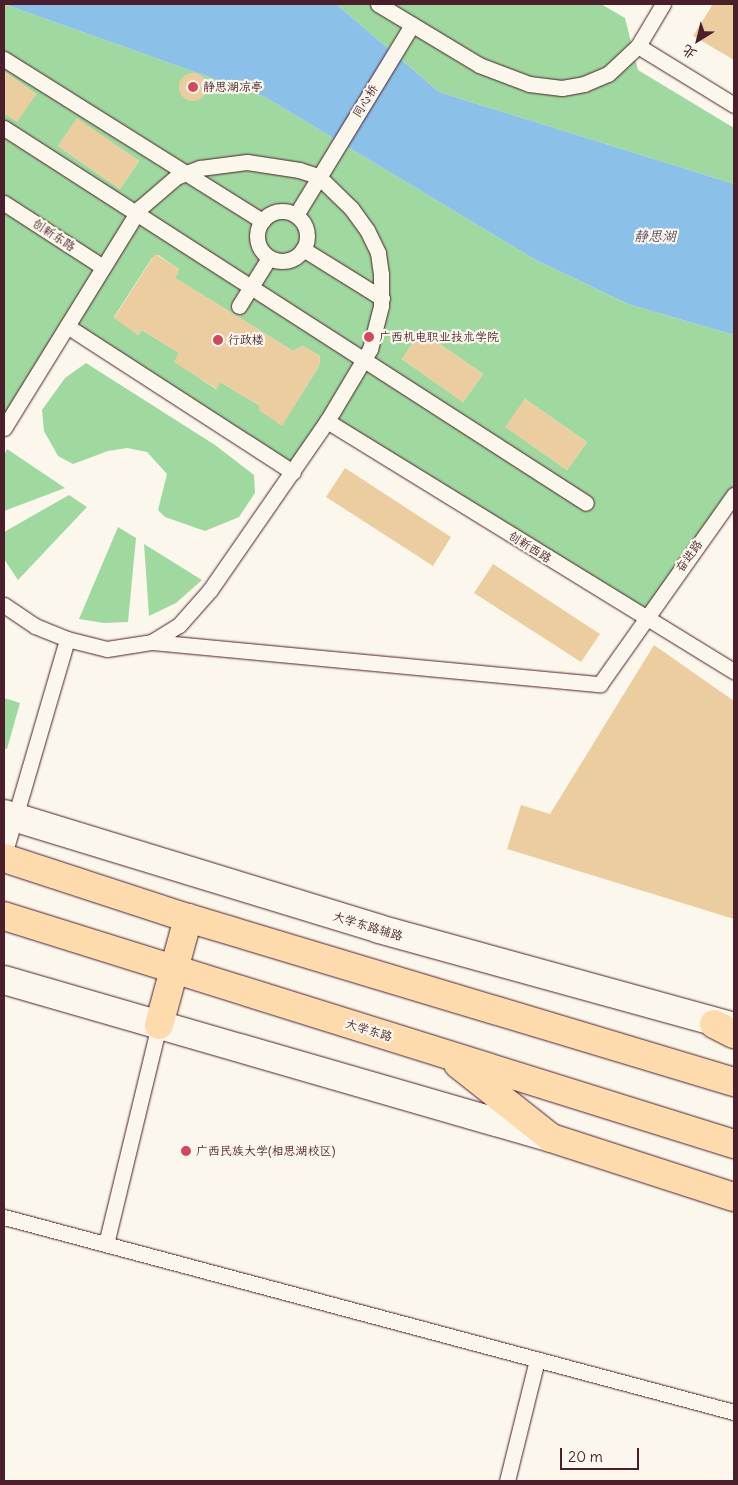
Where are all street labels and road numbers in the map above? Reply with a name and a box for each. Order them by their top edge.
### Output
street label: 同心桥 [349,82,381,120]
street label: 创新东路 [30,216,78,254]
street label: 创新西路 [506,528,554,566]
street label: 奋进路 [673,537,705,575]
street label: 大学东路辅路 [331,909,405,943]
street label: 大学东路 [344,1016,394,1044]

